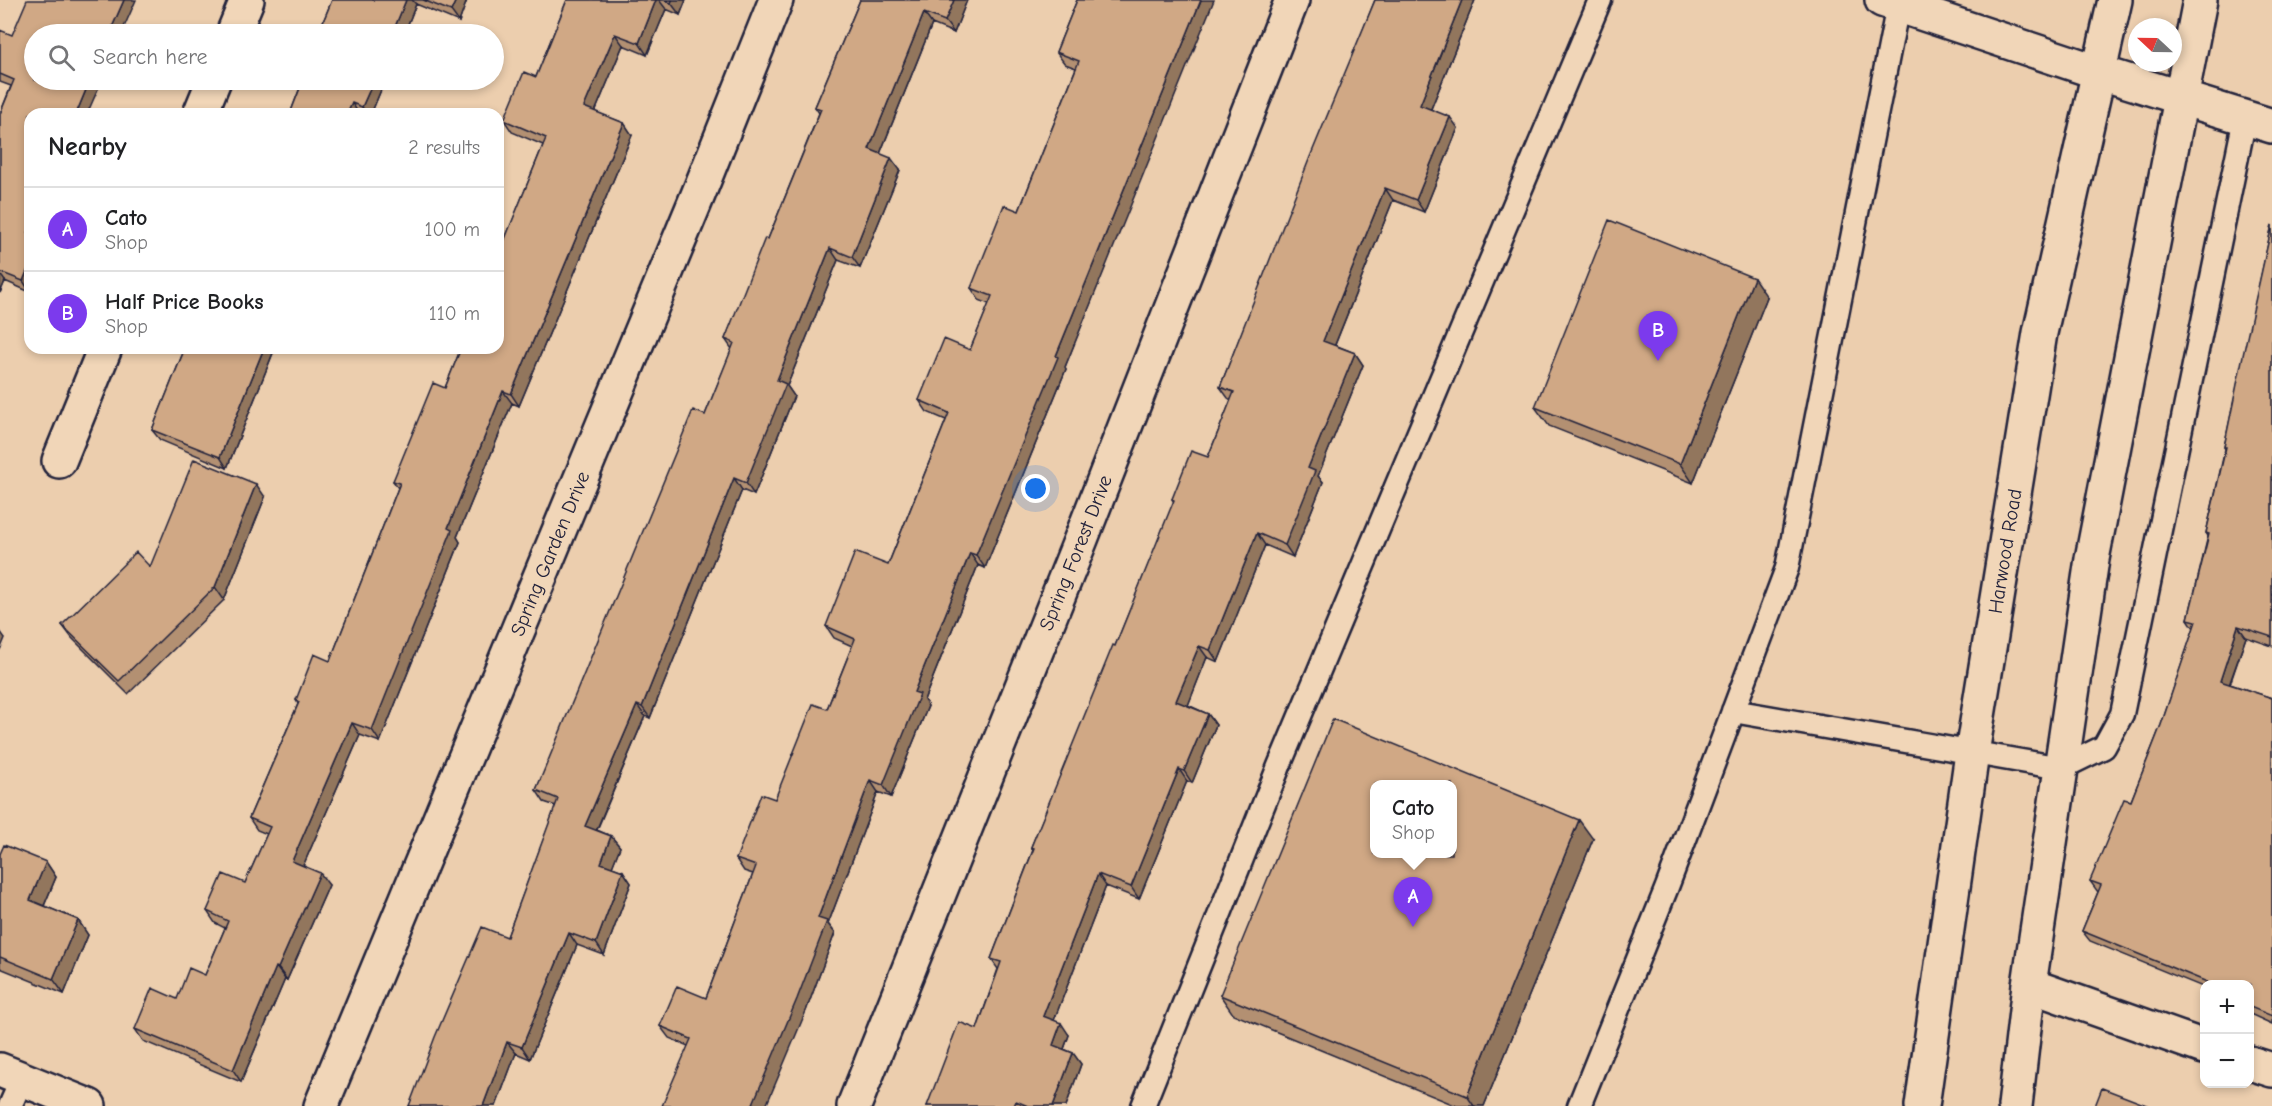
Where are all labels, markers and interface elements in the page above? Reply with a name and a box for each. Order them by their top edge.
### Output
north arrow [2128,18,2182,72]
search box [24,24,504,90]
icon: search [45,41,78,74]
text: Search here [93,44,208,70]
text: Nearby [48,132,127,162]
text: 2 results [408,136,480,159]
text: Cato [105,205,147,231]
text: A [62,218,73,241]
text: 100 m [425,218,480,241]
text: Shop [105,231,148,254]
text: Half Price Books [105,289,264,315]
text: B [61,302,74,325]
text: 110 m [429,302,480,325]
pin: B [1638,312,1678,361]
text: Shop [105,315,148,338]
street label: Spring Garden Drive [506,468,594,639]
street label: Spring Forest Drive [1035,472,1117,634]
your location [1021,474,1050,503]
street label: Harwood Road [1984,487,2027,615]
popup [1370,780,1457,858]
text: Cato [1392,795,1434,821]
text: Shop [1392,821,1435,844]
pin: A [1394,878,1432,927]
map controls [2200,980,2254,1088]
button: + [2200,980,2254,1034]
button: − [2200,1034,2254,1088]

